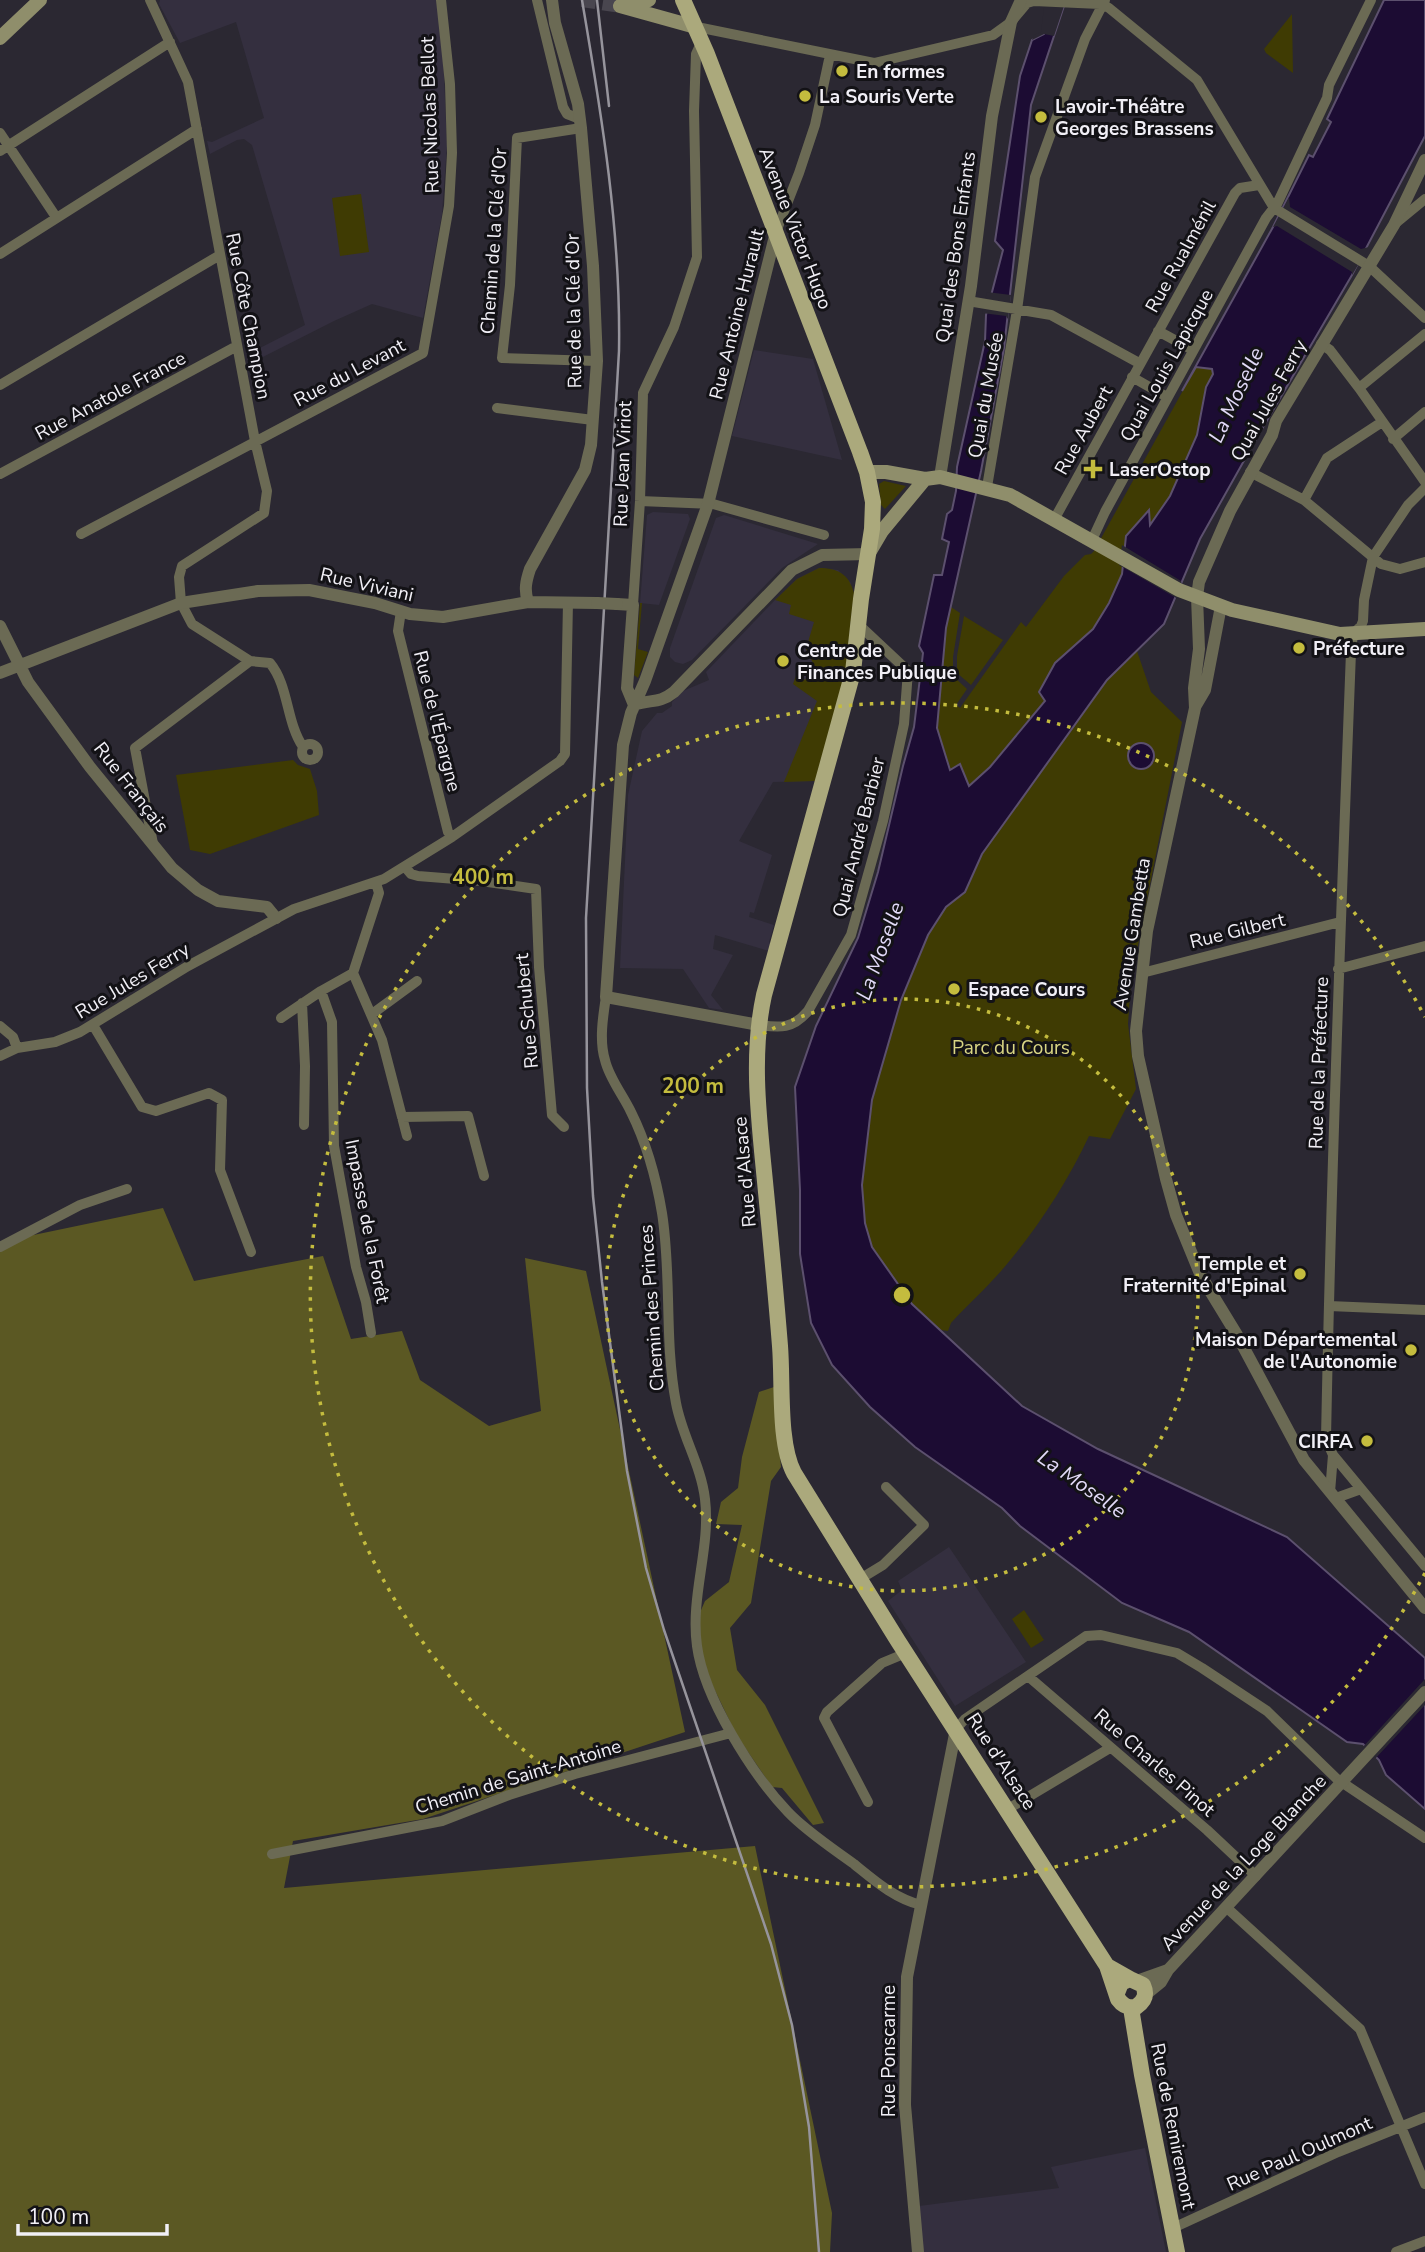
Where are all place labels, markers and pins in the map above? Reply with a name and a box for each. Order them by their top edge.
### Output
place label: En formes [856,59,945,85]
marker: En formes [834,63,850,79]
place label: La Souris Verte [819,84,954,110]
marker: La Souris Verte [797,88,813,104]
place label: Lavoir-Théâtre Georges Brassens [1055,94,1214,142]
marker: Lavoir-Théâtre Georges Brassens [1033,109,1049,125]
place label: LaserOstop [1109,457,1211,483]
marker: LaserOstop [1083,459,1103,479]
place label: Préfecture [1313,636,1405,662]
place label: Centre de Finances Publique [797,638,957,686]
marker: Préfecture [1291,640,1307,656]
marker: Centre de Finances Publique [775,653,791,669]
place label: Espace Cours [968,977,1085,1003]
marker: Espace Cours [946,981,962,997]
place label: Temple et Fraternité d'Epinal [1123,1251,1287,1299]
marker: Temple et Fraternité d'Epinal [1292,1266,1308,1282]
centre of rings [890,1283,914,1307]
place label: Maison Départemental de l'Autonomie [1195,1327,1397,1375]
marker: Maison Départemental de l'Autonomie [1403,1342,1419,1358]
place label: CIRFA [1298,1429,1354,1455]
marker: CIRFA [1359,1433,1375,1449]

